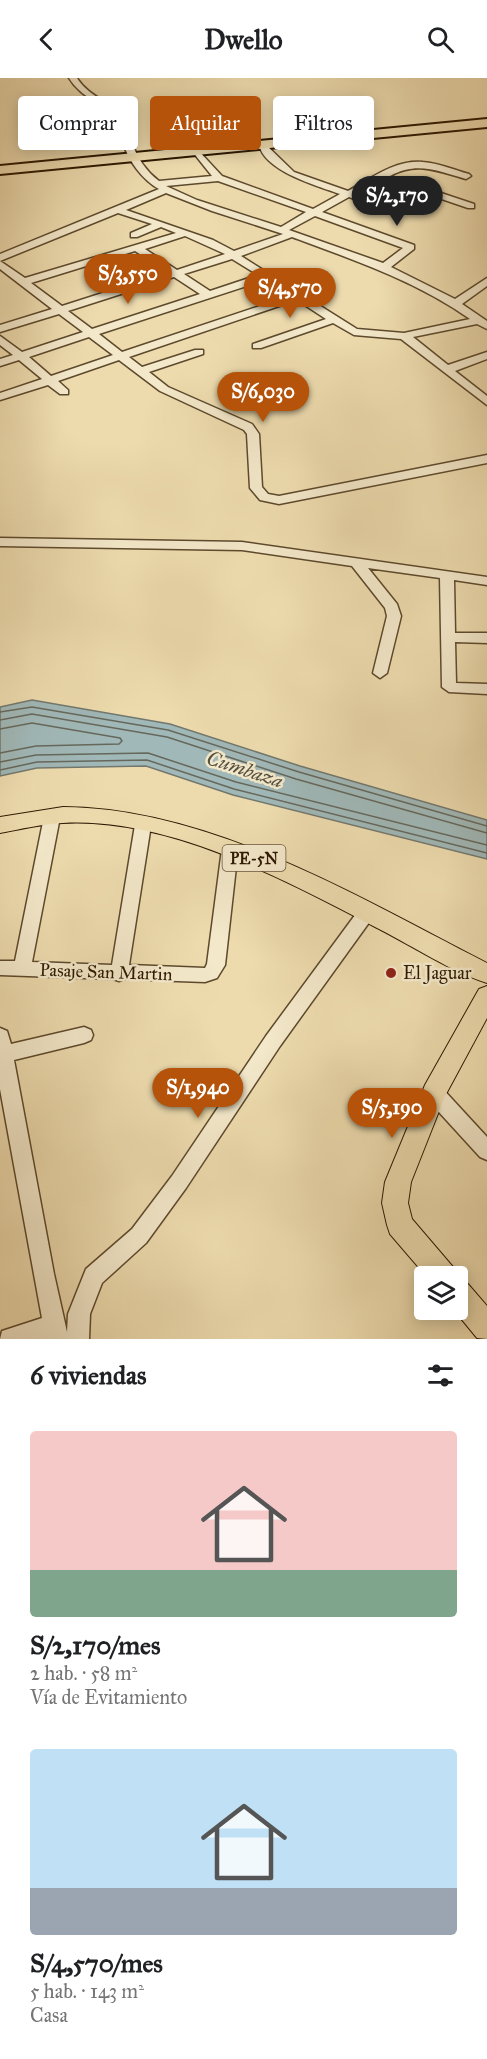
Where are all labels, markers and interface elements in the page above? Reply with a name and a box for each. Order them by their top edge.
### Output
icon: back [30,23,63,56]
text: Dwello [204,23,283,56]
icon: search [424,23,457,56]
chip: Comprar [18,96,138,150]
chip: Alquilar [150,96,261,150]
chip: Filtros [273,96,374,150]
pin: S/2,170 [342,176,452,227]
text: S/2,170 [366,183,428,207]
pin: S/3,550 [73,254,183,305]
text: S/3,550 [98,261,158,285]
pin: S/4,570 [235,268,345,319]
text: S/4,570 [258,275,322,299]
pin: S/6,030 [208,372,318,423]
text: S/6,030 [231,379,295,403]
water label: Cumbaza [204,745,286,793]
road number: PE-5N [222,845,286,871]
street label: Pasaje San Martin [39,959,173,985]
place label: El Jaguar [403,962,472,985]
marker: El Jaguar [384,966,398,980]
pin: S/1,940 [143,1068,253,1119]
text: S/1,940 [166,1075,230,1099]
pin: S/5,190 [337,1088,447,1139]
text: S/5,190 [362,1095,422,1119]
map controls [414,1266,468,1320]
button: layers [414,1266,468,1320]
text: 6 viviendas [30,1359,146,1391]
icon: filters [424,1359,457,1392]
icon: home [190,1470,298,1578]
text: S/2,170/mes [30,1629,160,1661]
text: 2 hab. · 58 m² [30,1661,137,1685]
text: Vía de Evitamiento [30,1685,187,1709]
icon: home [190,1788,298,1896]
text: S/4,570/mes [30,1947,163,1979]
text: 5 hab. · 143 m² [30,1979,144,2003]
text: Casa [30,2003,68,2027]

